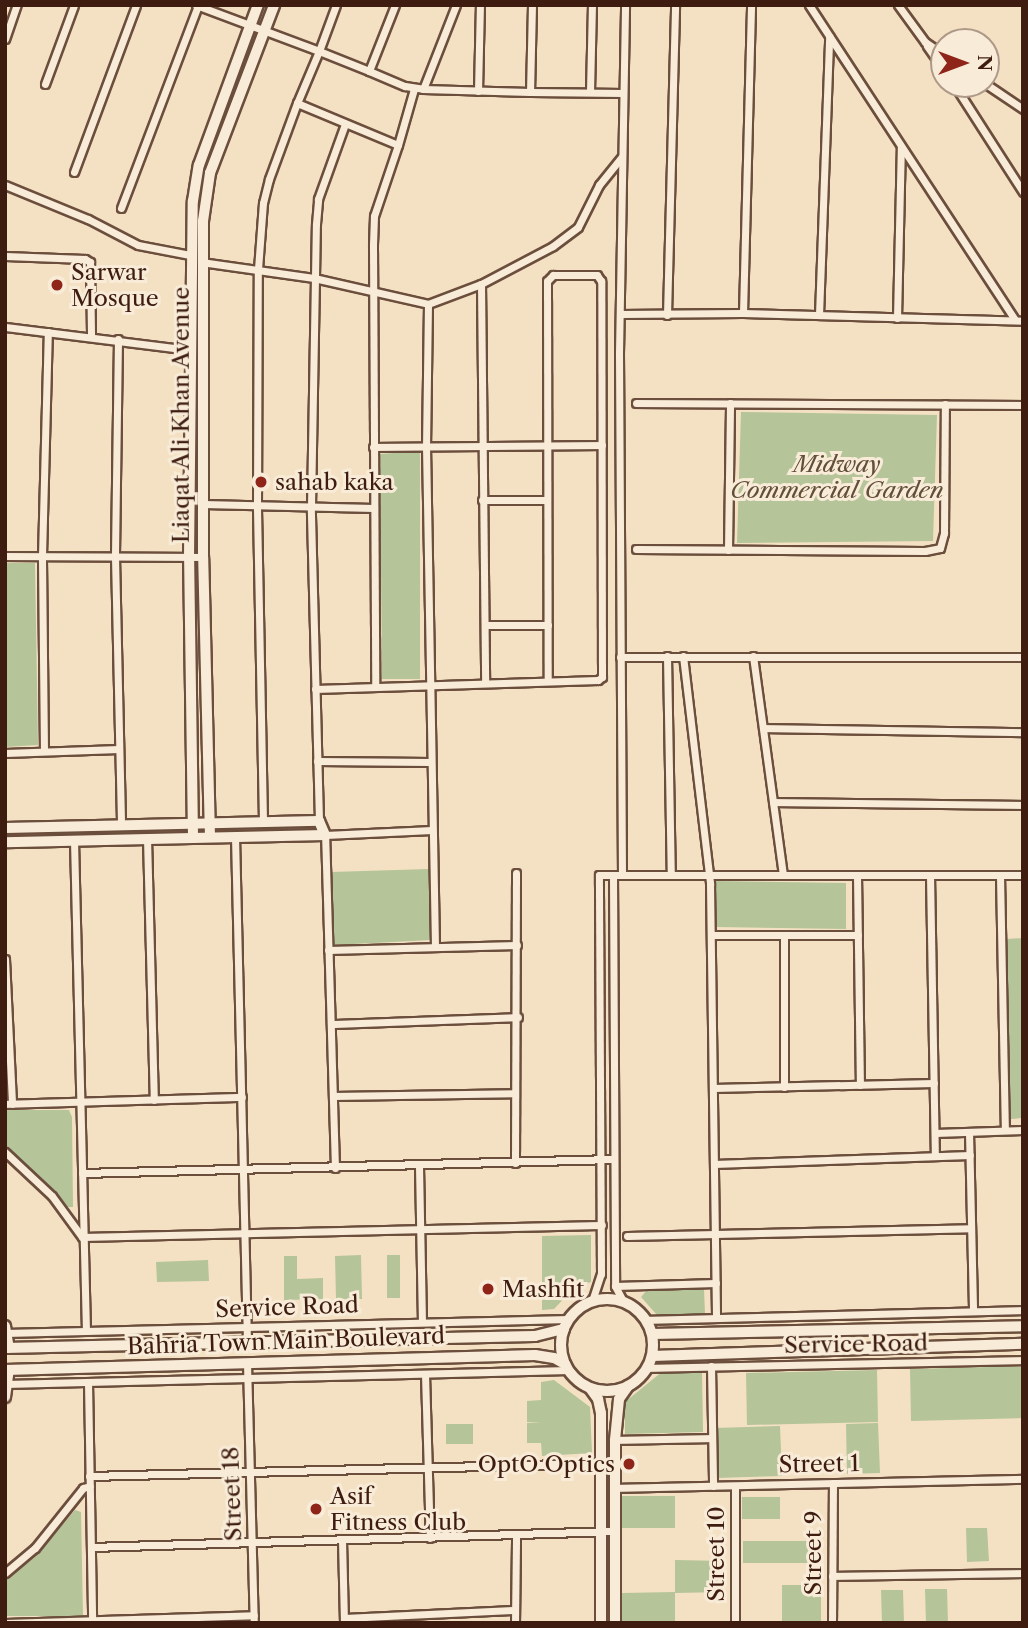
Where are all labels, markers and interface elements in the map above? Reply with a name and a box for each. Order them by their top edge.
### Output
north arrow [930,28,1000,98]
text: N [973,55,996,71]
place label: Sarwar Mosque [71,258,159,312]
marker: Sarwar Mosque [49,277,65,293]
street label: Liaqat Ali Khan Avenue [167,286,195,544]
park label: Midway Commercial Garden [730,450,944,504]
place label: sahab kaka [275,468,394,496]
marker: sahab kaka [253,474,269,490]
place label: Mashfit [502,1275,584,1303]
marker: Mashfit [480,1281,496,1297]
street label: Service Road [215,1291,359,1323]
street label: Bahria Town Main Boulevard [126,1322,446,1360]
street label: Service Road [784,1329,928,1359]
street label: Street 18 [217,1446,247,1542]
street label: Street 1 [778,1449,860,1479]
place label: OptO Optics [478,1450,615,1478]
marker: OptO Optics [621,1456,637,1472]
place label: Asif Fitness Club [330,1482,466,1536]
marker: Asif Fitness Club [308,1501,324,1517]
street label: Street 10 [702,1506,730,1602]
street label: Street 9 [799,1511,827,1595]

